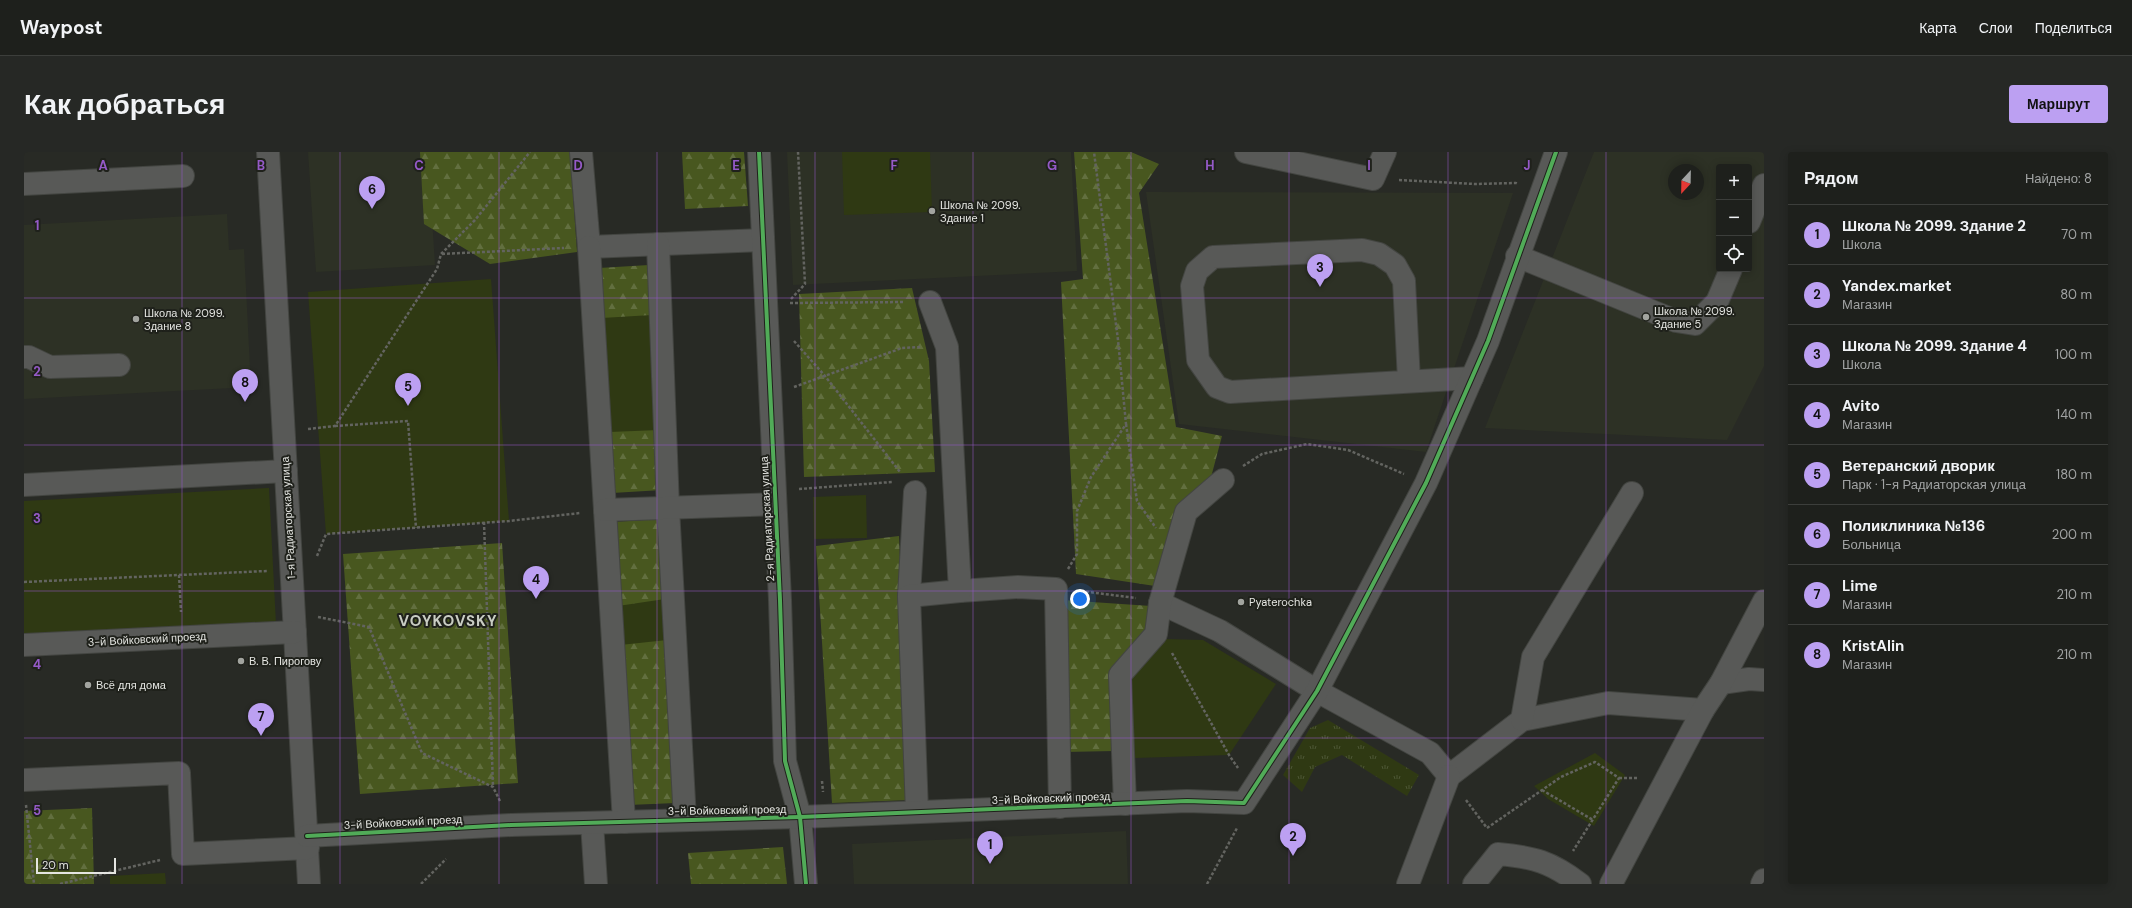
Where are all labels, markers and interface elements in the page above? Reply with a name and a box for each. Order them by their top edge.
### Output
text: Waypost [20,15,103,40]
text: Карта [1919,19,1957,37]
text: Слои [1979,19,2013,37]
text: Поделиться [2035,19,2112,37]
button: Маршрут [2009,85,2108,123]
text: Как добраться [24,86,225,123]
text: A [98,157,108,174]
text: B [257,157,265,174]
text: C [414,157,424,174]
text: D [573,157,583,174]
text: E [732,157,740,174]
text: F [890,157,898,174]
text: G [1047,157,1057,174]
text: H [1205,157,1215,174]
text: I [1367,157,1371,174]
text: J [1523,157,1531,174]
north arrow [1668,164,1704,200]
map controls [1716,164,1752,272]
button: + [1716,164,1752,200]
text: Рядом [1804,167,1859,189]
text: Найдено: 8 [2025,170,2092,187]
pin: 6 [359,176,385,209]
place label: Школа № 2099. Здание 1 [940,198,1021,225]
button: − [1716,200,1752,236]
marker: Школа № 2099. Здание 1 [927,206,937,216]
text: Школа № 2099. Здание 2 [1842,216,2026,236]
text: 1 [35,217,39,234]
text: 1 [1815,226,1819,243]
text: 70 m [2061,226,2092,243]
button: locate [1716,236,1752,272]
text: Школа [1842,236,1882,253]
pin: 3 [1307,254,1333,287]
text: Yandex.market [1842,276,1952,296]
text: 2 [1813,286,1821,303]
text: 80 m [2060,286,2092,303]
text: Магазин [1842,296,1892,313]
place label: Школа № 2099. Здание 5 [1654,304,1735,331]
place label: Школа № 2099. Здание 8 [144,306,225,333]
marker: Школа № 2099. Здание 5 [1641,312,1651,322]
marker: Школа № 2099. Здание 8 [131,314,141,324]
text: Школа № 2099. Здание 4 [1842,336,2027,356]
text: 3 [1813,346,1821,363]
text: 100 m [2055,346,2092,363]
text: Школа [1842,356,1882,373]
text: 2 [33,363,41,380]
pin: 8 [232,369,258,402]
pin: 5 [395,373,421,406]
text: Avito [1842,396,1880,416]
text: 4 [1813,406,1821,423]
text: 140 m [2056,406,2092,423]
text: Магазин [1842,416,1892,433]
street label: 1-я Радиаторская улица [278,455,298,580]
street label: 2-я Радиаторская улица [757,455,777,582]
text: Ветеранский дворик [1842,456,1995,476]
text: 5 [1813,466,1821,483]
text: 180 m [2056,466,2092,483]
text: Парк · 1-я Радиаторская улица [1842,476,2026,493]
text: 3 [33,510,41,527]
text: Поликлиника №136 [1842,516,1985,536]
text: 6 [1813,526,1821,543]
text: 200 m [2052,526,2092,543]
text: Больница [1842,536,1901,553]
pin: 4 [523,566,549,599]
text: Lime [1842,576,1878,596]
text: 7 [1814,586,1820,603]
text: 210 m [2057,586,2092,603]
your location [1070,589,1090,609]
place label: Pyaterochka [1249,595,1312,609]
text: Магазин [1842,596,1892,613]
marker: Pyaterochka [1236,597,1246,607]
district label: VOYKOVSKY [399,611,497,631]
street label: 3-й Войковский проезд [87,629,207,649]
text: KristAlin [1842,636,1904,656]
text: 8 [1813,646,1821,663]
text: 210 m [2057,646,2092,663]
place label: В. В. Пирогову [249,654,322,668]
text: 4 [33,656,41,673]
marker: В. В. Пирогову [236,656,246,666]
text: Магазин [1842,656,1892,673]
place label: Всё для дома [96,678,167,692]
marker: Всё для дома [83,680,93,690]
pin: 7 [248,703,274,736]
street label: 3-й Войковский проезд [991,789,1111,807]
text: 5 [33,802,41,819]
street label: 3-й Войковский проезд [668,802,787,818]
street label: 3-й Войковский проезд [343,812,463,832]
pin: 2 [1280,823,1306,856]
pin: 1 [977,831,1003,864]
scale bar [36,856,116,875]
text: 20 m [42,858,68,872]

